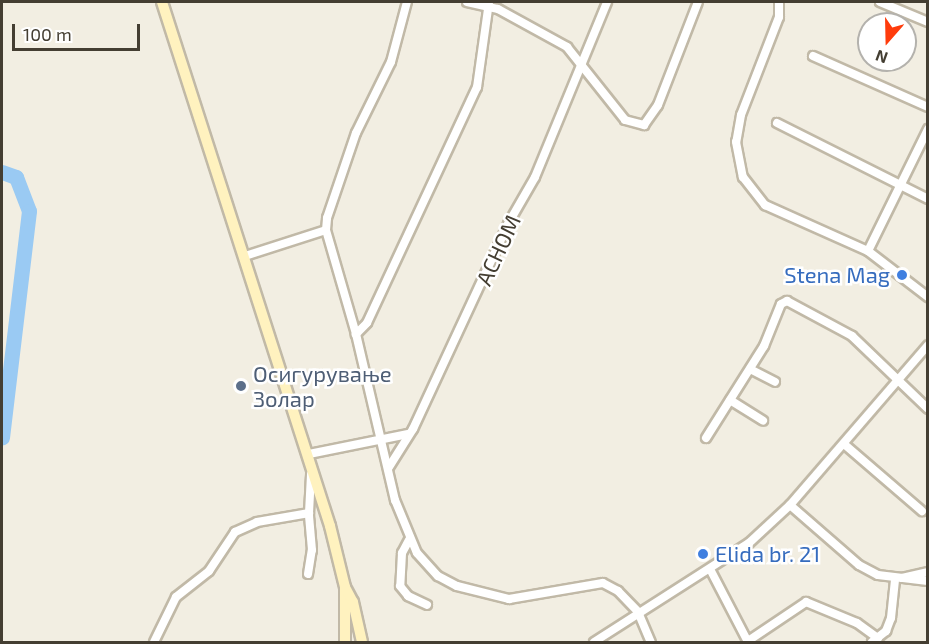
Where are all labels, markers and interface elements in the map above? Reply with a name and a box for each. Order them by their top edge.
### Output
scale bar [15,12,142,50]
north arrow [857,12,917,72]
text: 100 m [23,23,72,45]
text: N [873,47,890,68]
street label: АСНОМ [470,211,526,289]
place label: Stena Mag [784,262,890,288]
marker: Stena Mag [895,268,909,282]
place label: Осигурување Золар [253,360,392,412]
marker: Осигурување Золар [234,379,248,393]
place label: Elida br. 21 [715,541,820,567]
marker: Elida br. 21 [696,547,710,561]

